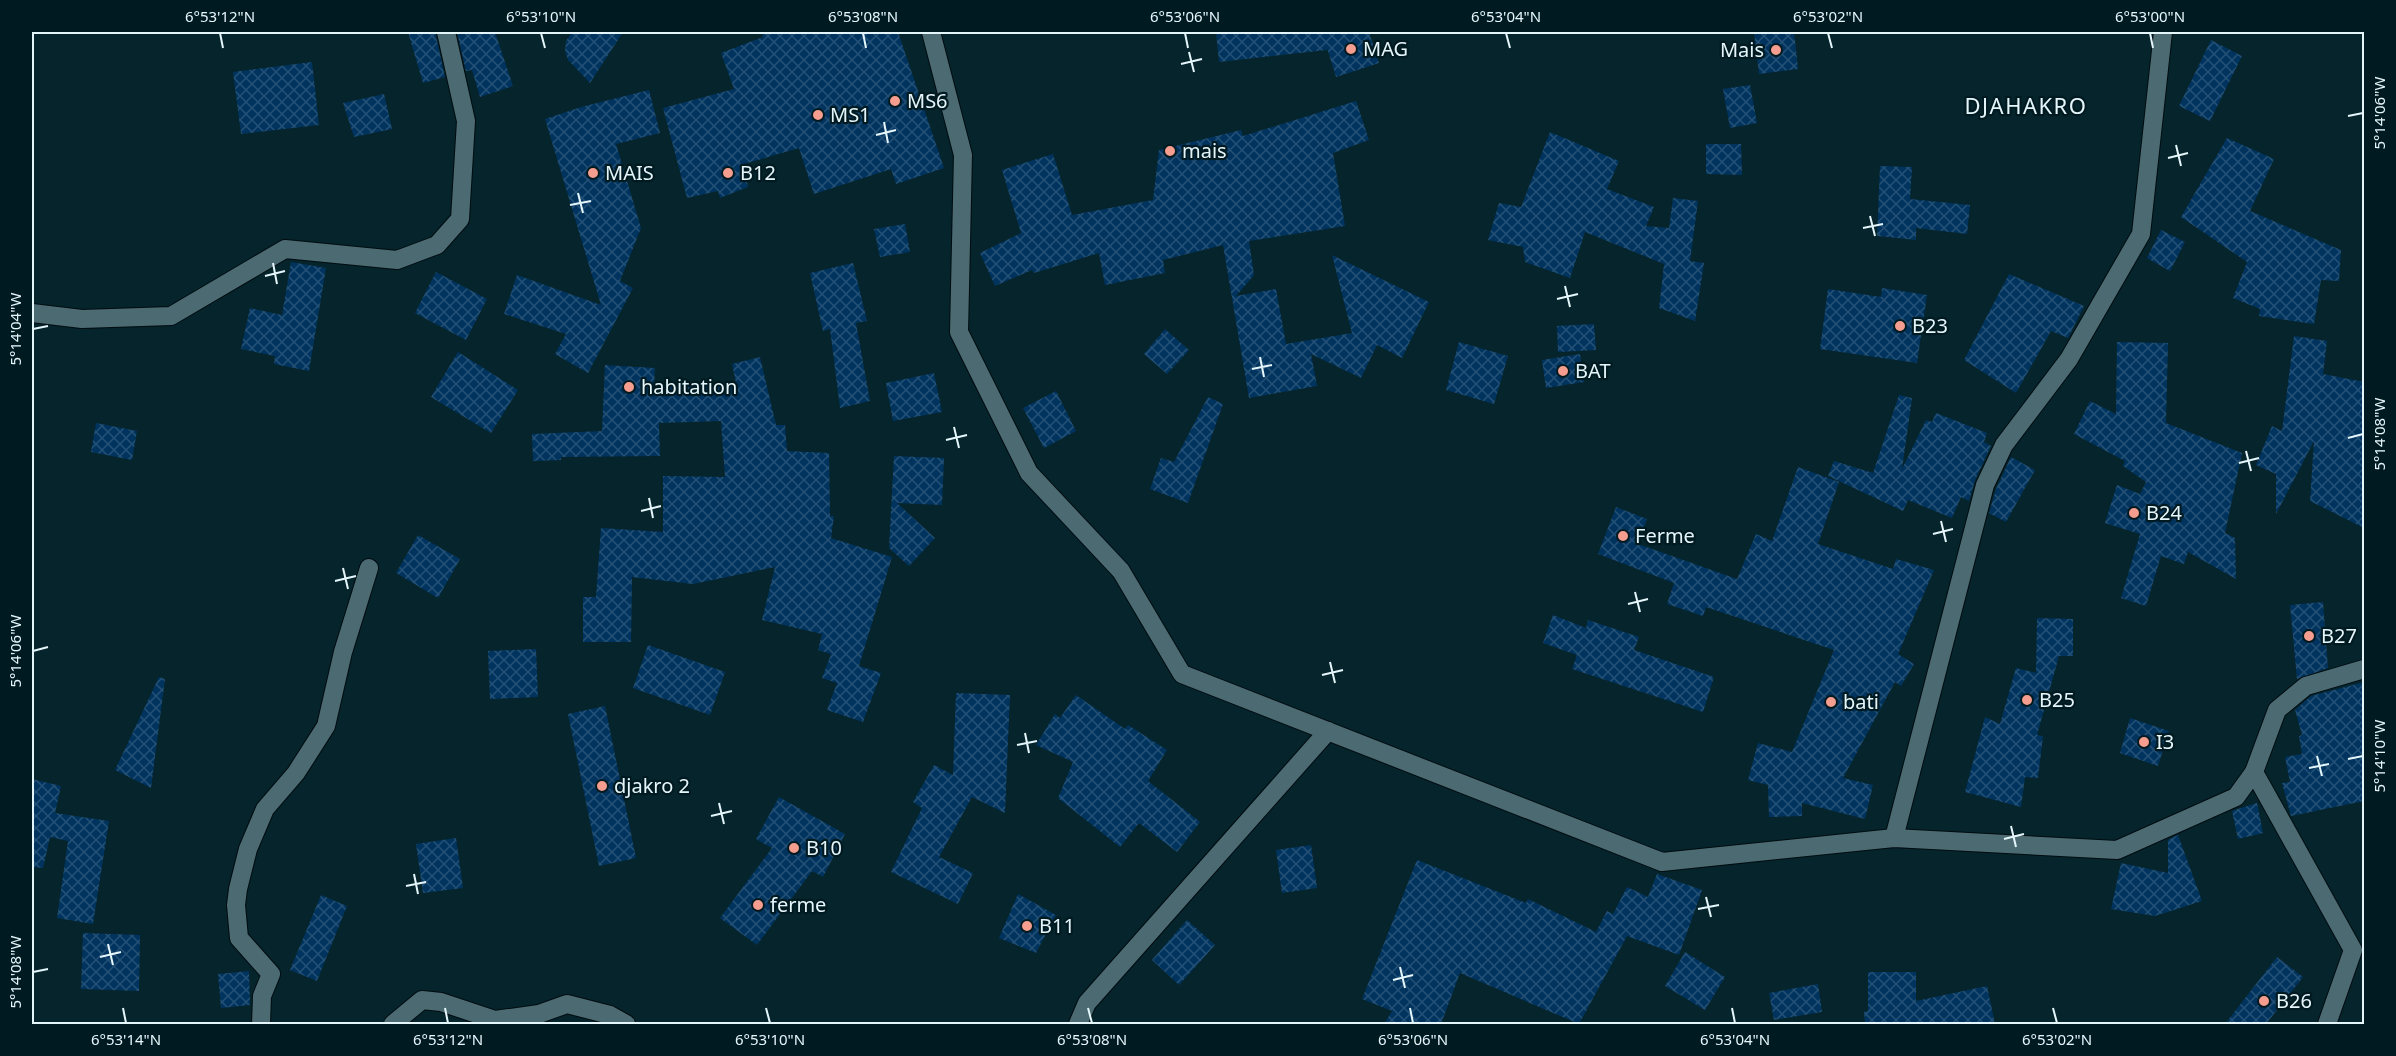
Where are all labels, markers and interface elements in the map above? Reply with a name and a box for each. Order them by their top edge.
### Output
text: 6°53'12"N [185,6,255,26]
text: 6°53'10"N [506,6,576,26]
text: 6°53'08"N [828,6,898,26]
text: 6°53'06"N [1150,6,1220,26]
text: 6°53'04"N [1471,6,1541,26]
text: 6°53'02"N [1793,6,1863,26]
text: 6°53'00"N [2115,6,2185,26]
place label: MAG [1363,35,1408,62]
place label: Mais [1720,36,1764,63]
marker: MAG [1344,42,1358,56]
marker: Mais [1769,43,1783,57]
text: 5°14'06"W [2369,76,2389,150]
place label: MS6 [907,87,948,114]
district label: DJAHAKRO [1965,90,2087,120]
marker: MS6 [888,94,902,108]
place label: MS1 [830,101,871,128]
marker: MS1 [811,108,825,122]
place label: mais [1182,137,1227,164]
marker: mais [1163,144,1177,158]
place label: MAIS [605,159,654,186]
place label: B12 [740,159,776,186]
marker: MAIS [586,166,600,180]
marker: B12 [721,166,735,180]
text: 5°14'04"W [5,292,25,366]
place label: B23 [1912,312,1948,339]
marker: B23 [1893,319,1907,333]
place label: BAT [1575,357,1611,384]
marker: BAT [1556,364,1570,378]
place label: habitation [641,373,737,400]
marker: habitation [622,380,636,394]
text: 5°14'08"W [2369,397,2389,471]
place label: B24 [2146,499,2182,526]
marker: B24 [2127,506,2141,520]
place label: Ferme [1635,522,1695,549]
marker: Ferme [1616,529,1630,543]
text: 5°14'06"W [5,614,25,688]
place label: B27 [2321,622,2357,649]
marker: B27 [2302,629,2316,643]
place label: B25 [2039,686,2075,713]
place label: bati [1843,688,1879,715]
marker: B25 [2020,693,2034,707]
marker: bati [1824,695,1838,709]
text: 5°14'10"W [2369,719,2389,793]
place label: I3 [2156,728,2174,755]
marker: I3 [2137,735,2151,749]
place label: djakro 2 [614,772,690,799]
marker: djakro 2 [595,779,609,793]
place label: B10 [806,834,842,861]
marker: B10 [787,841,801,855]
place label: ferme [770,891,826,918]
marker: ferme [751,898,765,912]
place label: B11 [1039,912,1075,939]
marker: B11 [1020,919,1034,933]
text: 5°14'08"W [5,935,25,1009]
place label: B26 [2276,987,2312,1014]
marker: B26 [2257,994,2271,1008]
text: 6°53'14"N [91,1029,161,1049]
text: 6°53'12"N [413,1029,483,1049]
text: 6°53'10"N [735,1029,805,1049]
text: 6°53'08"N [1057,1029,1127,1049]
text: 6°53'06"N [1378,1029,1448,1049]
text: 6°53'04"N [1700,1029,1770,1049]
text: 6°53'02"N [2022,1029,2092,1049]

